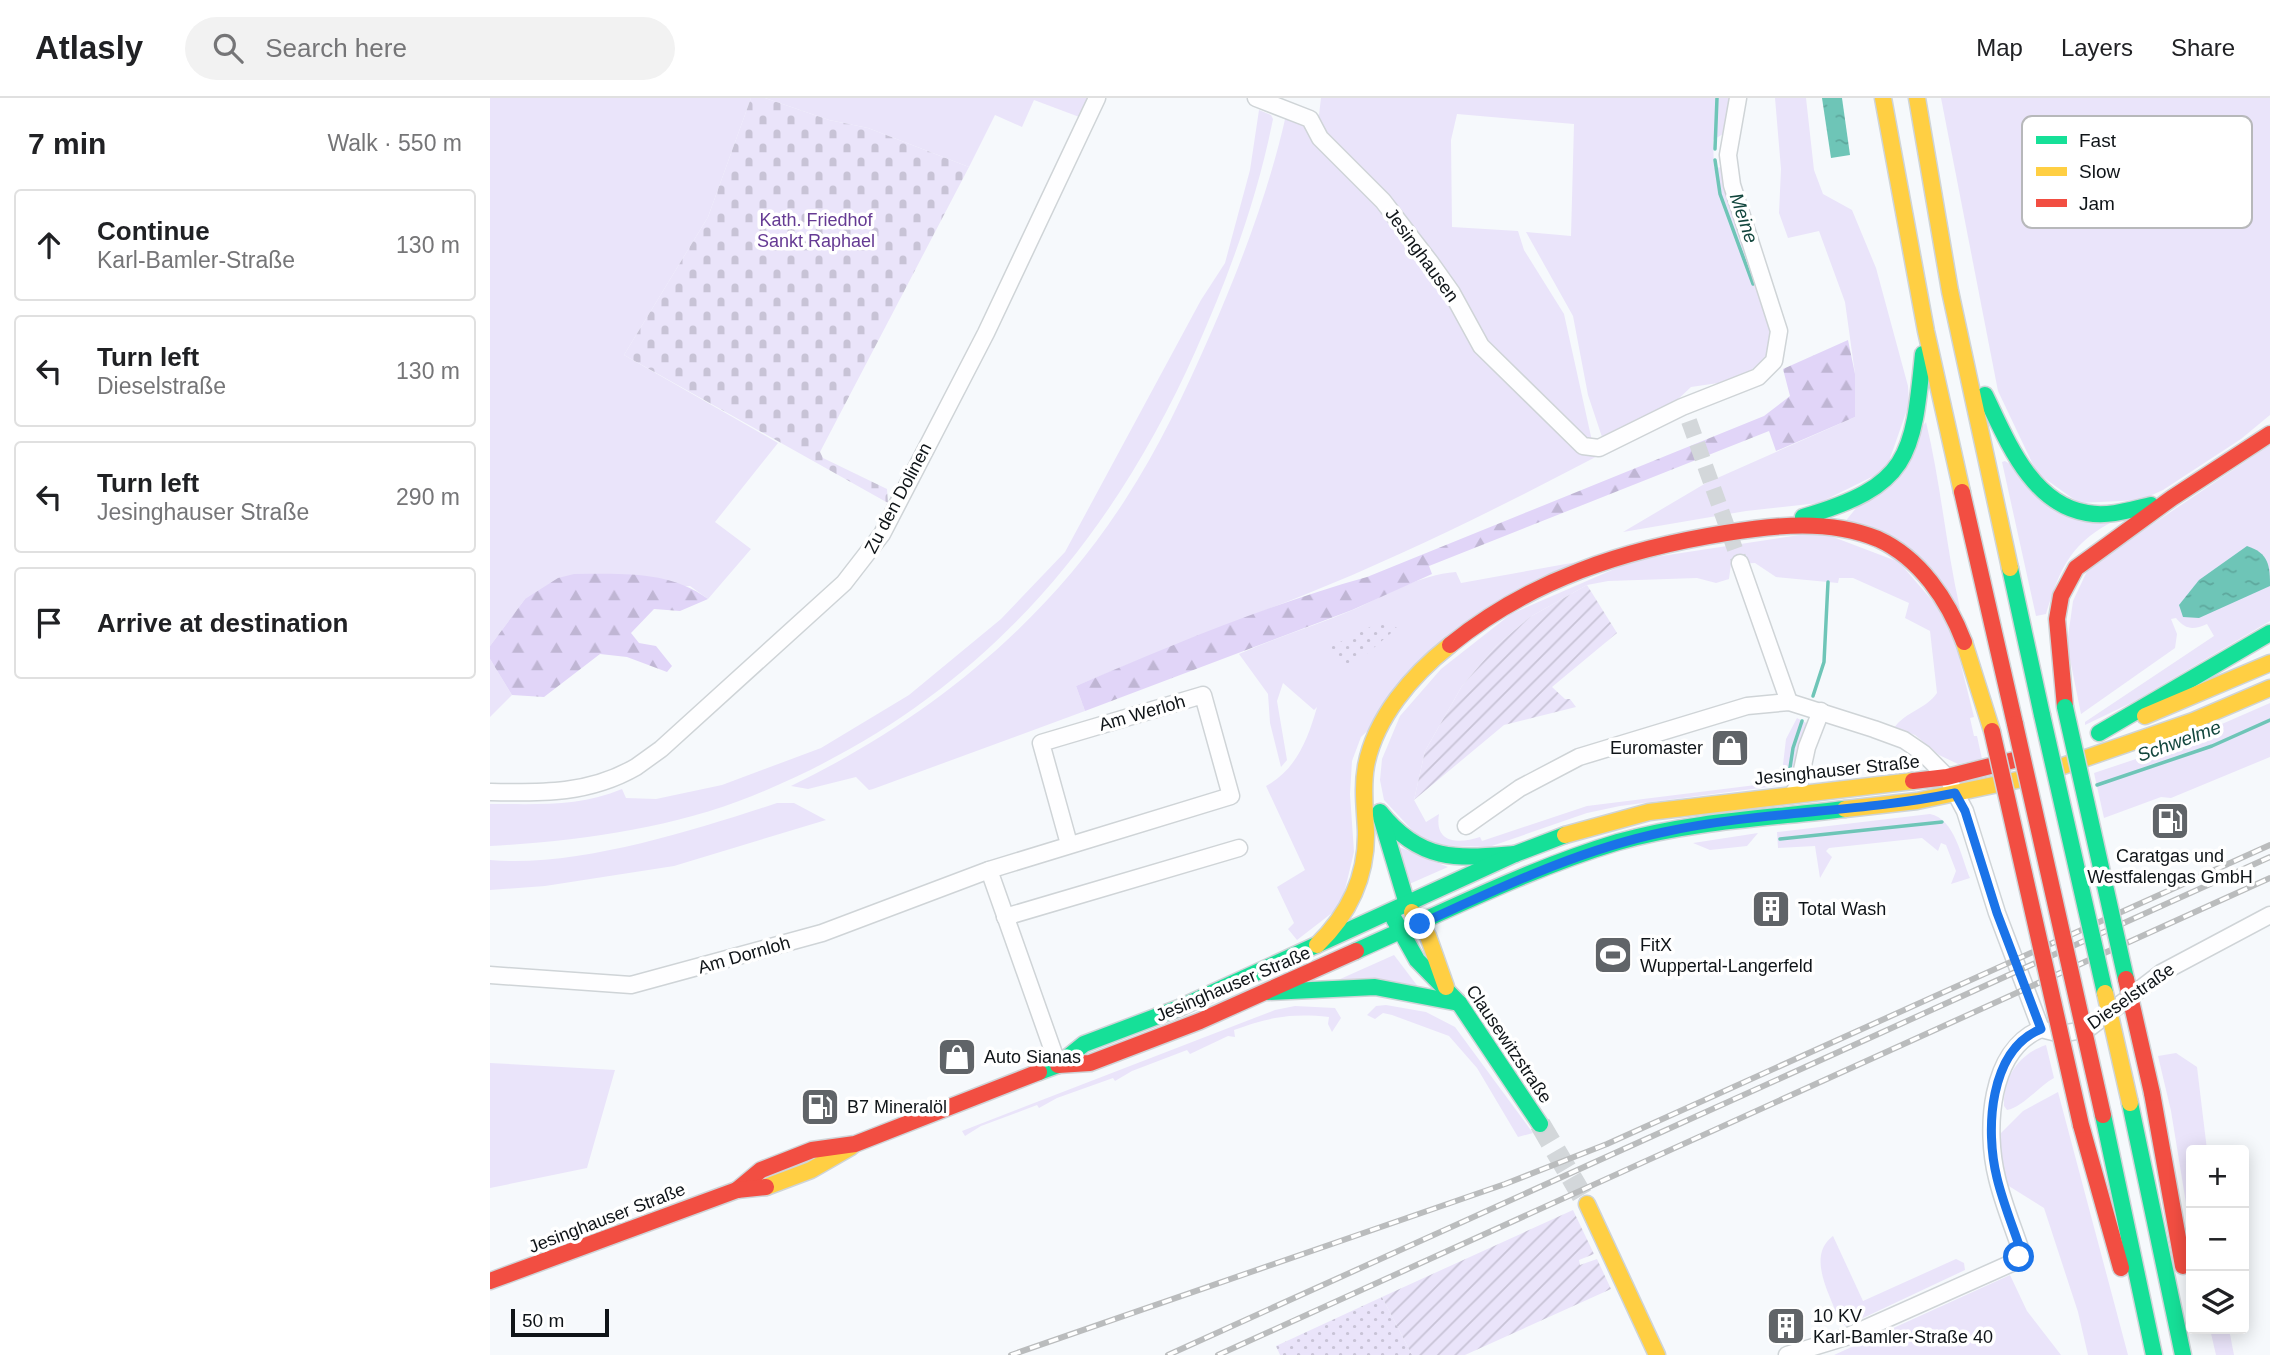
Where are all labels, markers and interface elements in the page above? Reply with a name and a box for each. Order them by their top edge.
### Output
search box [185,17,675,80]
text: Atlasly [35,29,143,66]
icon: search [209,29,247,67]
text: Search here [265,33,407,63]
text: Map [1976,34,2023,61]
text: Layers [2061,34,2133,61]
text: Share [2171,34,2235,61]
legend [2022,116,2252,228]
text: 7 min [28,127,106,160]
text: Walk · 550 m [327,130,462,156]
text: Fast [2079,130,2117,151]
text: Slow [2079,161,2120,182]
water label: Meine [1726,190,1762,246]
text: Jam [2079,193,2115,214]
street label: Jesinghausen [1381,204,1463,306]
park label: Kath. Friedhof Sankt Raphael [757,210,875,251]
text: Continue [97,216,210,246]
icon: ahead [30,226,68,264]
text: 130 m [396,232,460,258]
text: Karl-Bamler-Straße [97,247,295,273]
text: Turn left [97,342,199,372]
icon: left [30,352,68,390]
text: 130 m [396,358,460,384]
text: Dieselstraße [97,373,226,399]
street label: Zu den Dolinen [861,439,935,557]
text: Turn left [97,468,199,498]
icon: left [30,478,68,516]
text: 290 m [396,484,460,510]
text: Jesinghauser Straße [97,499,309,525]
icon: arrive [30,604,68,642]
text: Arrive at destination [97,608,348,638]
street label: Am Werloh [1097,691,1187,735]
water label: Schwelme [2134,716,2224,766]
shop icon: Euromaster [1709,727,1751,769]
place label: Euromaster [1610,738,1703,758]
street label: Jesinghauser Straße [1753,751,1921,789]
fuel station icon: Caratgas und Westfalengas GmbH [2149,800,2191,842]
place label: Caratgas und Westfalengas GmbH [2087,846,2253,887]
building icon: Total Wash [1750,888,1792,930]
place label: Total Wash [1798,899,1886,919]
route end [1404,908,1435,939]
street label: Am Dornloh [696,932,792,978]
sports icon: FitX Wuppertal-Langerfeld [1592,934,1634,976]
place label: FitX Wuppertal-Langerfeld [1640,935,1813,976]
street label: Jesinghauser Straße [1153,942,1313,1026]
street label: Dieselstraße [2084,959,2178,1033]
street label: Clausewitzstraße [1462,981,1556,1107]
shop icon: Auto Sianas [936,1036,978,1078]
place label: Auto Sianas [984,1047,1081,1067]
fuel station icon: B7 Mineralöl [799,1086,841,1128]
place label: B7 Mineralöl [847,1097,947,1117]
map controls [2186,1145,2249,1334]
button: + [2186,1145,2249,1208]
street label: Jesinghauser Straße [526,1179,688,1257]
button: − [2186,1208,2249,1271]
route start [2003,1241,2034,1272]
button: layers [2186,1271,2249,1334]
building icon: 10 KV Karl-Bamler-Straße 40 [1765,1305,1807,1347]
scale bar [511,1306,609,1338]
place label: 10 KV Karl-Bamler-Straße 40 [1813,1306,1993,1347]
text: 50 m [522,1310,564,1331]

